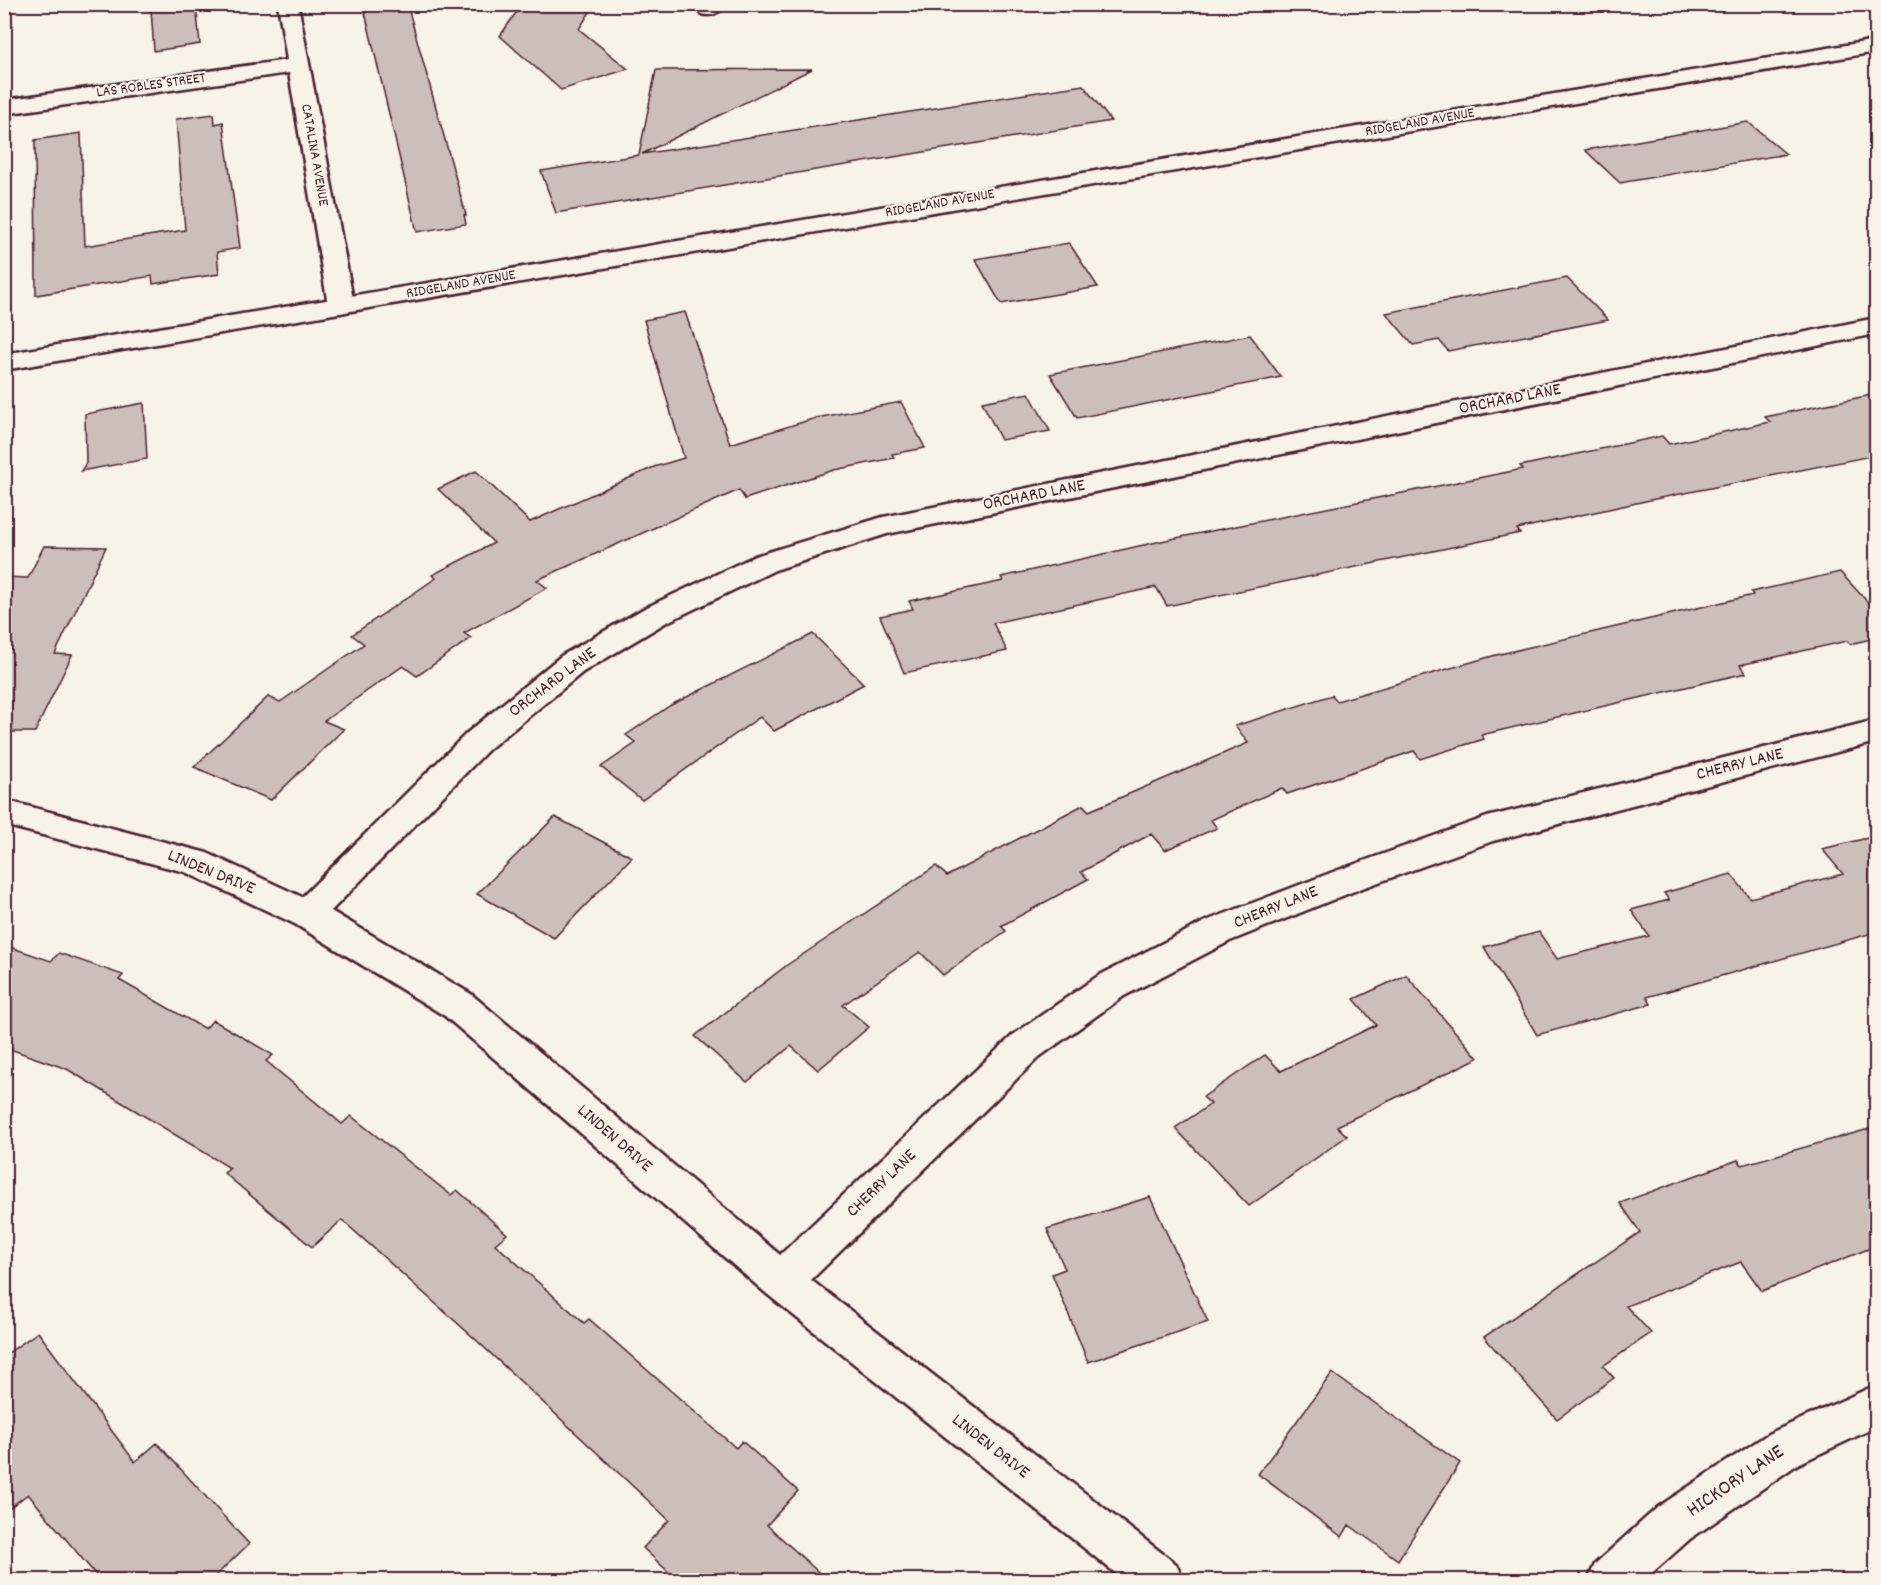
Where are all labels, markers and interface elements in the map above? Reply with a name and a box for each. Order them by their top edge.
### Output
street label: LAS ROBLES STREET [95,67,207,105]
street label: CATALINA AVENUE [294,102,334,208]
street label: RIDGELAND AVENUE [1364,103,1477,143]
street label: RIDGELAND AVENUE [884,184,997,224]
street label: RIDGELAND AVENUE [405,265,518,305]
street label: ORCHARD LANE [1457,378,1563,422]
street label: ORCHARD LANE [981,474,1087,518]
street label: ORCHARD LANE [504,642,602,724]
street label: CHERRY LANE [1694,742,1786,788]
street label: LINDEN DRIVE [163,844,259,902]
street label: CHERRY LANE [1230,880,1322,936]
street label: LINDEN DRIVE [571,1099,657,1179]
street label: CHERRY LANE [841,1144,923,1224]
street label: LINDEN DRIVE [946,1409,1034,1485]
street label: HICKORY LANE [1681,1438,1791,1526]

